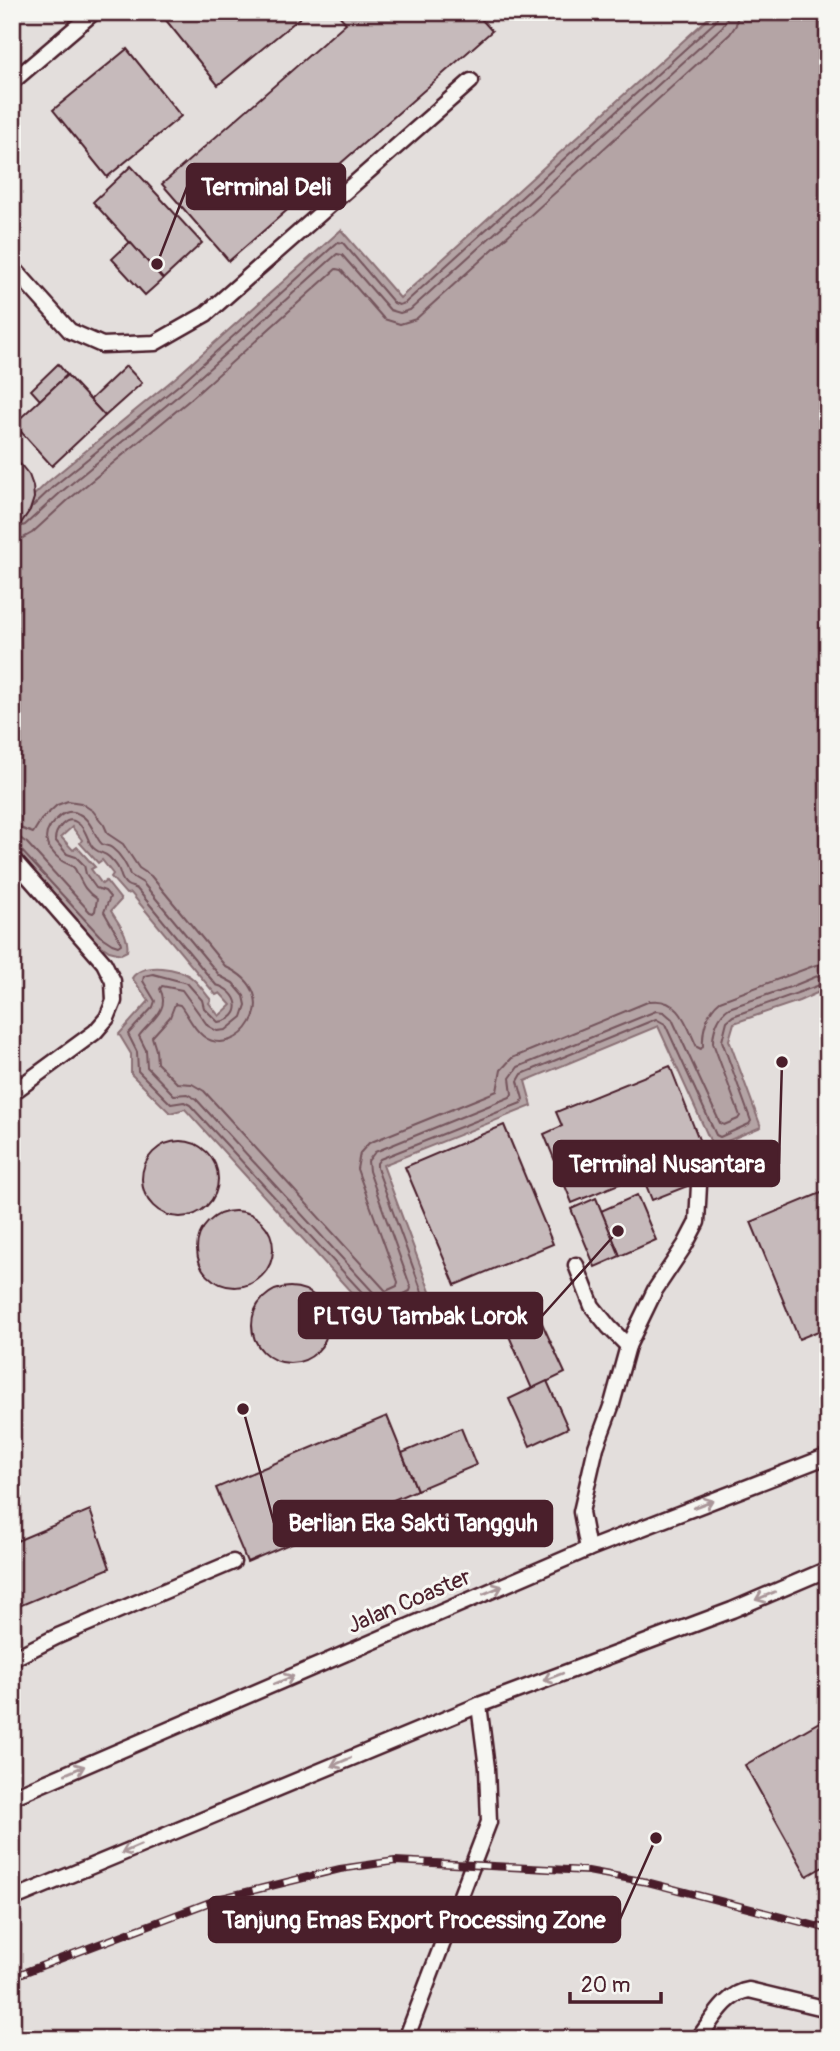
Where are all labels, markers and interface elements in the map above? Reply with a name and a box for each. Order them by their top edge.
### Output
callout: Terminal Deli [187,164,345,209]
text: Terminal Deli [200,173,331,202]
callout: Terminal Nusantara [554,1141,779,1186]
text: Terminal Nusantara [568,1150,765,1179]
callout: PLTGU Tambak Lorok [299,1293,542,1338]
text: PLTGU Tambak Lorok [312,1302,529,1331]
one-way arrow [692,1497,714,1510]
callout: Berlian Eka Sakti Tangguh [274,1501,552,1546]
text: Berlian Eka Sakti Tangguh [288,1509,538,1538]
street label: Jalan Coaster [343,1562,475,1640]
one-way arrow [482,1583,503,1596]
one-way arrow [755,1590,776,1603]
one-way arrow [542,1672,564,1685]
one-way arrow [273,1673,294,1686]
one-way arrow [331,1757,353,1770]
one-way arrow [64,1763,85,1776]
one-way arrow [121,1844,143,1857]
callout: Tanjung Emas Export Processing Zone [209,1897,620,1942]
text: Tanjung Emas Export Processing Zone [221,1906,607,1935]
scale bar [570,1960,662,2004]
text: 20 m [581,1972,630,1999]

